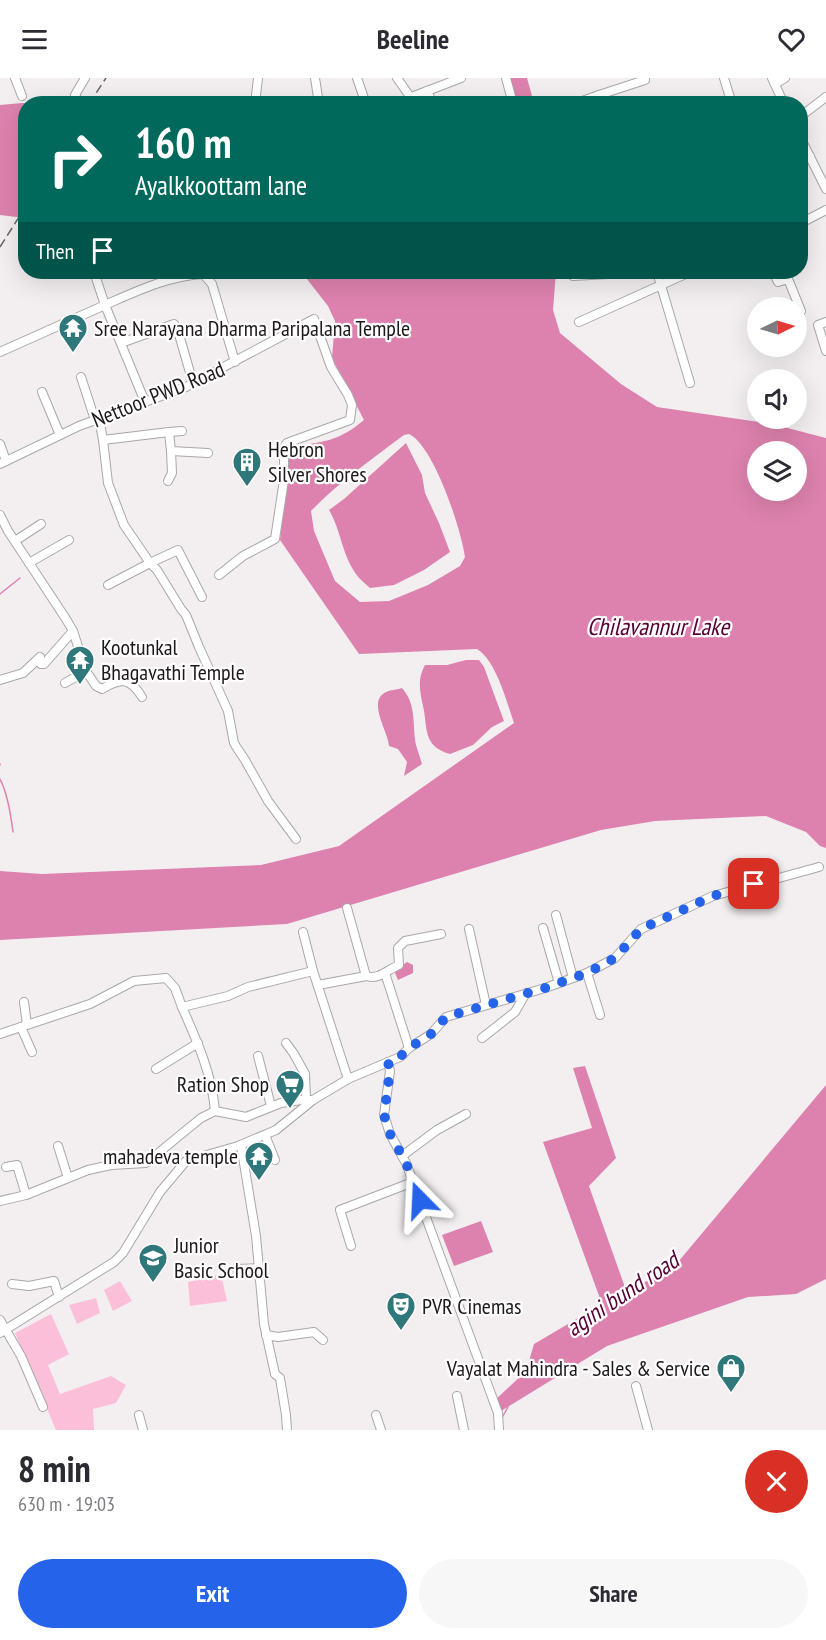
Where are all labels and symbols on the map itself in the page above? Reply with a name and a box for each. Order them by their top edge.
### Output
north arrow [747,297,807,357]
temple icon: Sree Narayana Dharma Paripalana Temple [57,312,89,354]
place label: Sree Narayana Dharma Paripalana Temple [94,314,410,342]
street label: Nettoor PWD Road [87,355,229,433]
place label: Hebron Silver Shores [268,435,367,488]
building icon: Hebron Silver Shores [231,446,263,488]
water label: Chilavannur Lake [587,611,731,642]
place label: Kootunkal Bhagavathi Temple [101,633,245,686]
temple icon: Kootunkal Bhagavathi Temple [64,644,96,686]
pin [728,858,779,909]
supermarket icon: Ration Shop [274,1068,306,1110]
place label: Ration Shop [177,1070,269,1098]
temple icon: mahadeva temple [243,1140,275,1182]
place label: mahadeva temple [103,1142,238,1170]
position arrow [388,1168,452,1232]
place label: Junior Basic School [173,1231,269,1284]
school or university icon: Junior Basic School [137,1242,169,1284]
water label: agini bund road [560,1243,687,1343]
theatre icon: PVR Cinemas [385,1290,417,1332]
place label: PVR Cinemas [422,1292,521,1320]
shop icon: Vayalat Mahindra - Sales & Service [715,1352,747,1394]
place label: Vayalat Mahindra - Sales & Service [446,1354,710,1382]

